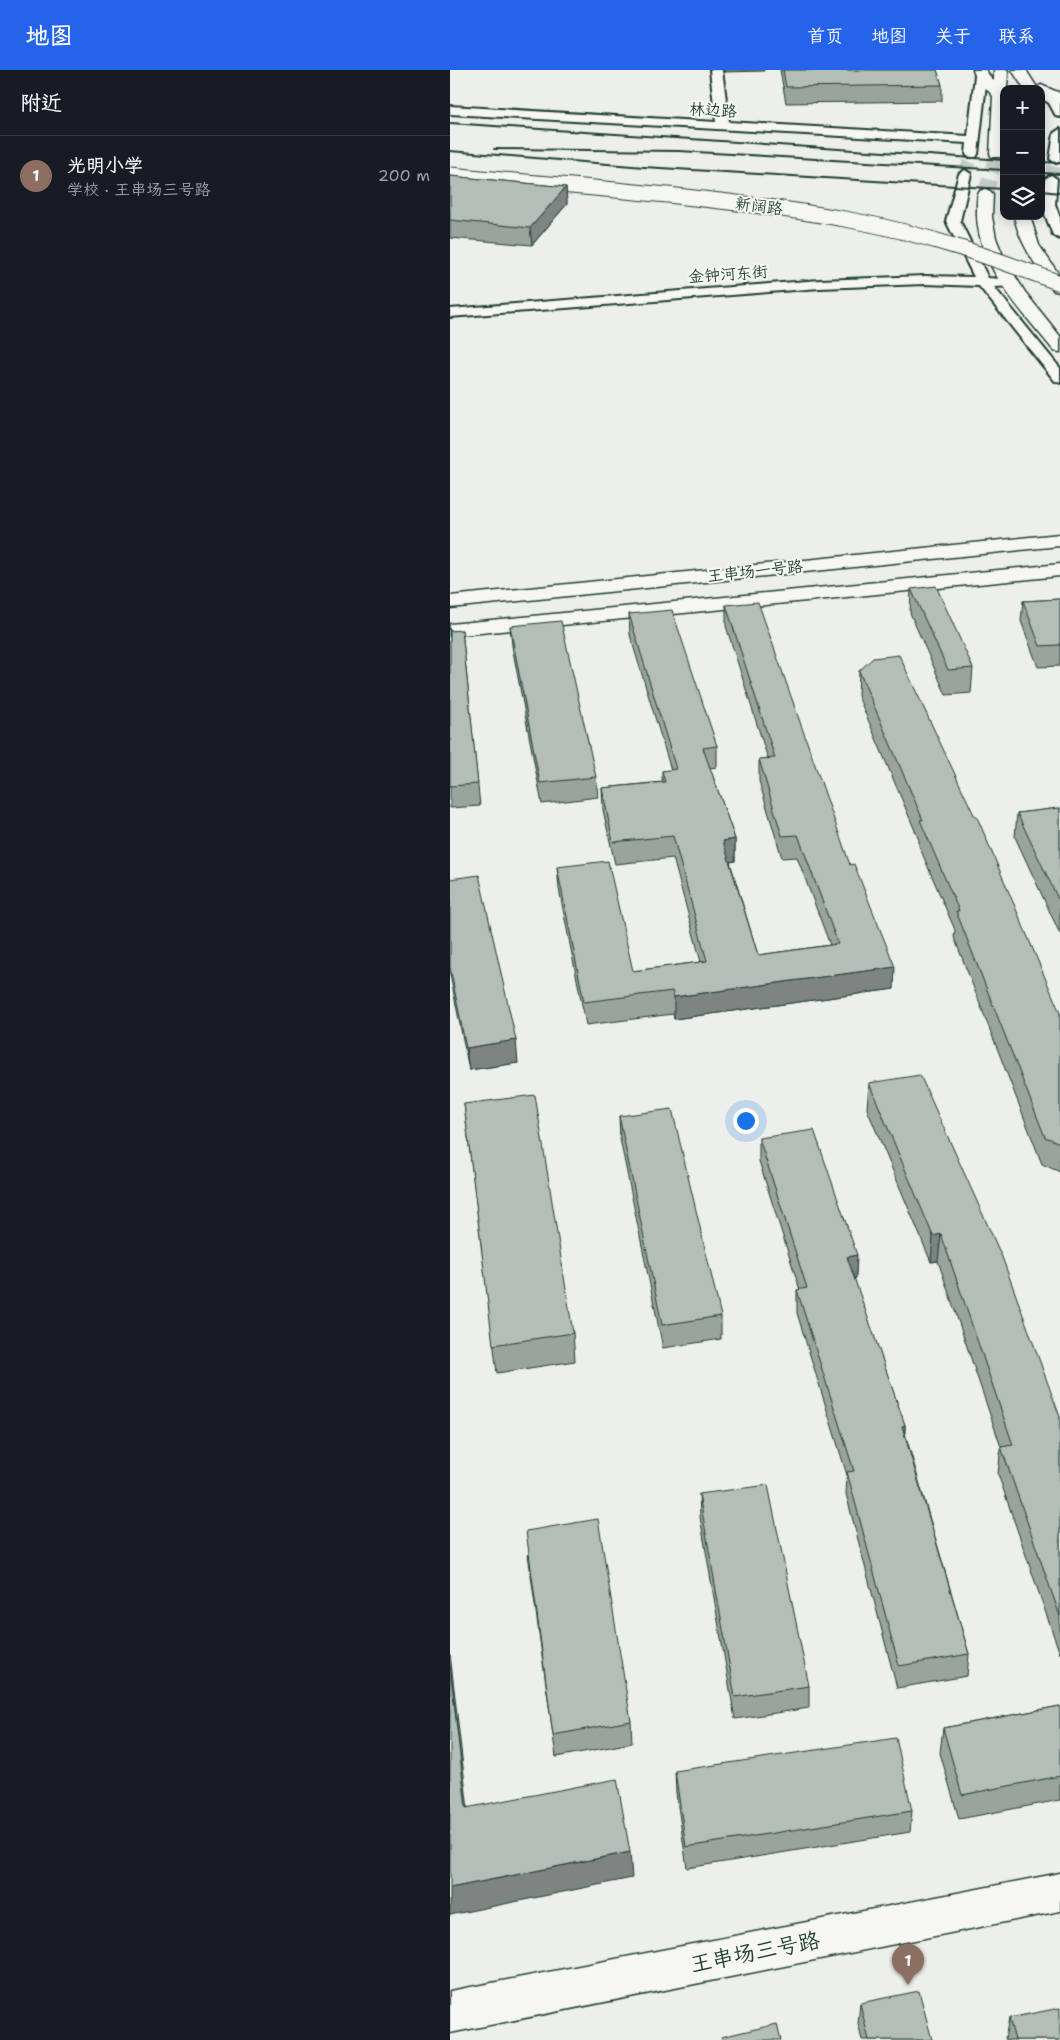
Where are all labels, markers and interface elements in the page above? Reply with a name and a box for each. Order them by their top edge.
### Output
text: 地图 [25,20,73,52]
text: 首页 [807,24,843,48]
text: 地图 [871,24,907,48]
text: 关于 [935,24,971,48]
text: 联系 [999,24,1035,48]
map controls [1000,85,1045,220]
button: + [1000,85,1045,130]
text: 附近 [20,89,62,117]
street label: 林边路 [688,98,738,122]
button: − [1000,130,1045,175]
text: 光明小学 [67,153,143,178]
text: 1 [32,165,40,186]
text: 200 m [378,165,430,186]
button: layers [1000,175,1045,220]
text: 学校 · 王串场三号路 [67,179,210,200]
street label: 新阔路 [734,193,784,219]
street label: 金钟河东街 [687,261,769,287]
street label: 王串场一号路 [706,556,804,586]
your location [733,1108,759,1134]
street label: 王串场三号路 [687,1925,823,1979]
pin: 1 [892,1944,924,1985]

